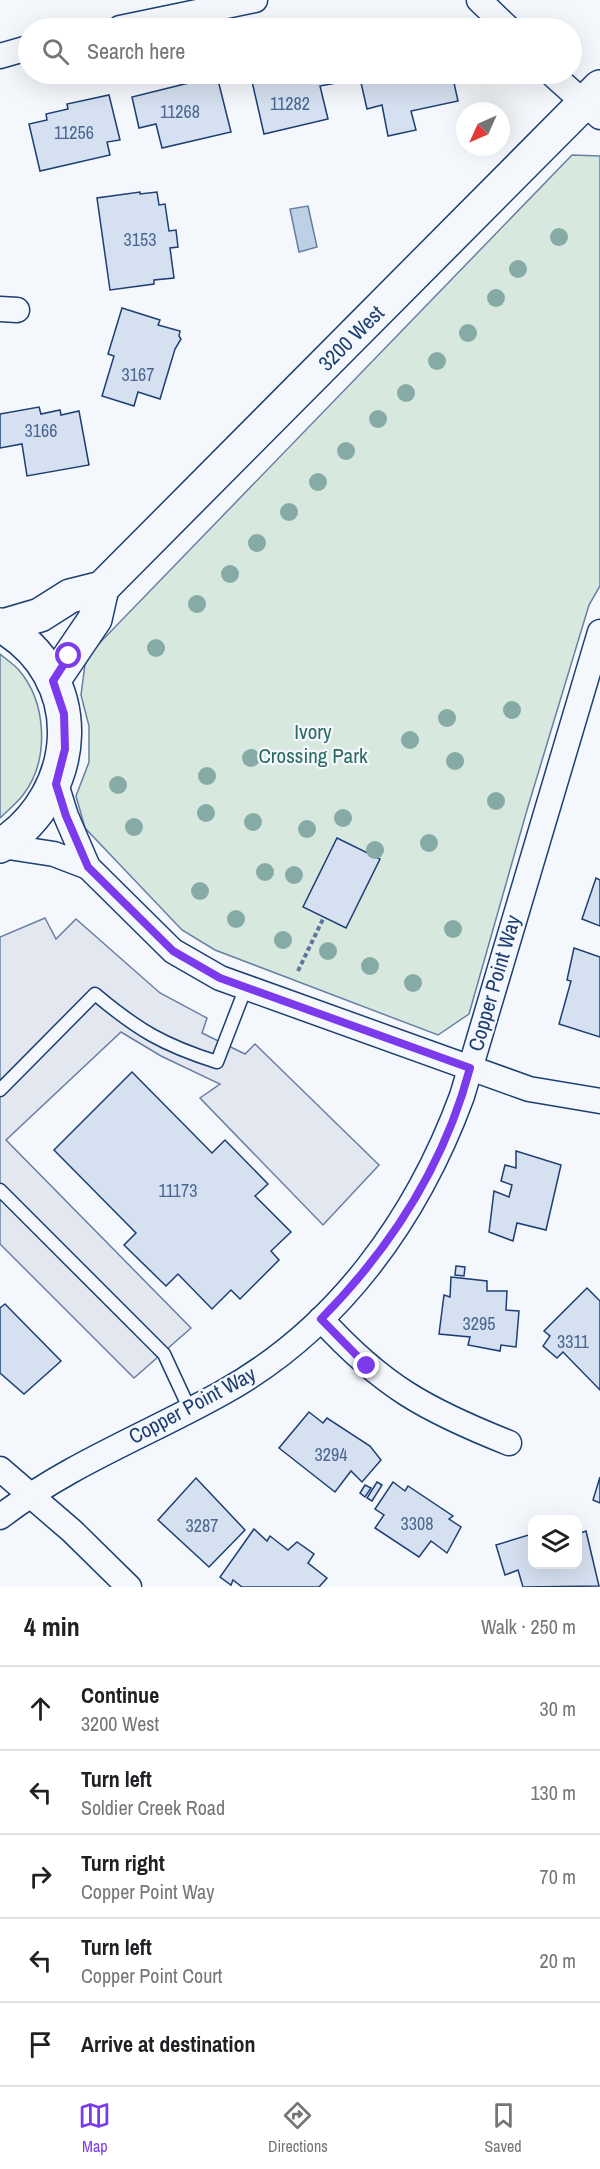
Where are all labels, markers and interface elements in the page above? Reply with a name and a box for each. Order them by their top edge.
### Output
search box [18,18,582,84]
icon: search [39,35,72,68]
text: Search here [87,36,185,66]
house number: 11282 [270,91,310,116]
house number: 11268 [160,99,200,124]
north arrow [456,102,510,156]
house number: 11256 [54,120,94,145]
house number: 3153 [124,227,156,252]
street label: 3200 West [312,299,390,377]
house number: 3167 [122,362,154,387]
house number: 3166 [25,418,57,443]
route start [55,642,81,668]
park label: Ivory Crossing Park [258,717,368,770]
street label: Copper Point Way [461,911,527,1054]
house number: 11173 [159,1178,197,1203]
house number: 3295 [463,1311,495,1336]
house number: 3311 [557,1329,590,1354]
route end [353,1352,379,1378]
street label: Copper Point Way [123,1359,261,1451]
house number: 3294 [315,1442,347,1467]
house number: 3308 [401,1511,433,1536]
house number: 3287 [186,1513,218,1538]
map controls [528,1515,582,1569]
button: layers [528,1515,582,1569]
text: 4 min [24,1609,80,1644]
text: Walk · 250 m [481,1613,576,1640]
text: Continue [81,1680,159,1710]
icon: ahead [24,1692,57,1725]
text: 30 m [540,1695,576,1722]
text: 3200 West [81,1710,159,1737]
text: Turn left [81,1764,152,1794]
icon: left [24,1776,57,1809]
text: 130 m [530,1779,576,1806]
text: Soldier Creek Road [81,1794,225,1821]
text: Turn right [81,1848,165,1878]
icon: right [24,1860,57,1893]
text: 70 m [540,1863,576,1890]
text: Copper Point Way [81,1878,214,1905]
text: Turn left [81,1932,152,1962]
icon: left [24,1944,57,1977]
text: 20 m [540,1947,576,1974]
text: Copper Point Court [81,1962,222,1989]
icon: arrive [24,2028,57,2061]
text: Arrive at destination [81,2029,255,2059]
tab: Map [78,2099,111,2157]
tab: Directions [268,2099,328,2157]
tab: Saved [484,2099,522,2157]

